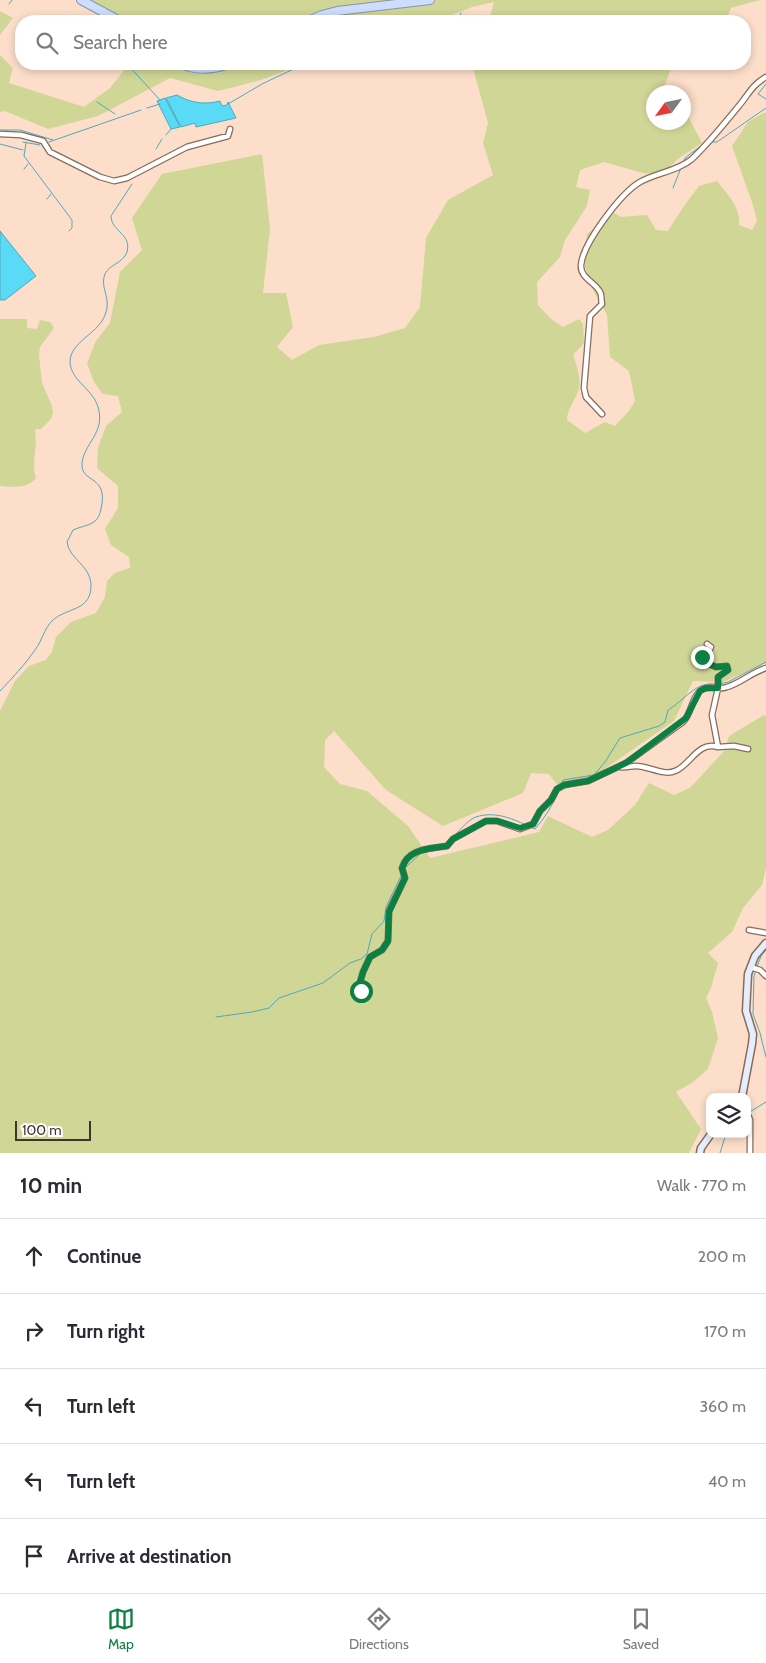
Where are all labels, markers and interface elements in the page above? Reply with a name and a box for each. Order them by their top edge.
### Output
search box [15,15,751,70]
icon: search [33,29,61,57]
text: Search here [73,31,167,54]
north arrow [646,85,691,130]
route end [691,646,714,669]
route start [350,980,373,1003]
map controls [706,1093,751,1138]
button: layers [706,1093,751,1138]
scale bar [15,1118,91,1141]
text: 100 m [22,1121,62,1139]
text: 10 min [20,1173,82,1198]
text: Walk · 770 m [657,1176,746,1195]
icon: ahead [20,1242,48,1270]
text: Continue [67,1245,141,1268]
text: 200 m [698,1247,746,1266]
icon: right [20,1317,48,1345]
text: Turn right [67,1320,145,1343]
text: 170 m [704,1322,746,1341]
icon: left [20,1392,48,1420]
text: Turn left [67,1395,135,1418]
text: 360 m [699,1397,746,1416]
icon: left [20,1467,48,1495]
text: Turn left [67,1470,135,1493]
text: 40 m [708,1472,746,1491]
icon: arrive [20,1542,48,1570]
text: Arrive at destination [67,1545,231,1568]
tab: Map [107,1605,135,1653]
tab: Directions [349,1605,409,1653]
tab: Saved [623,1605,659,1653]

